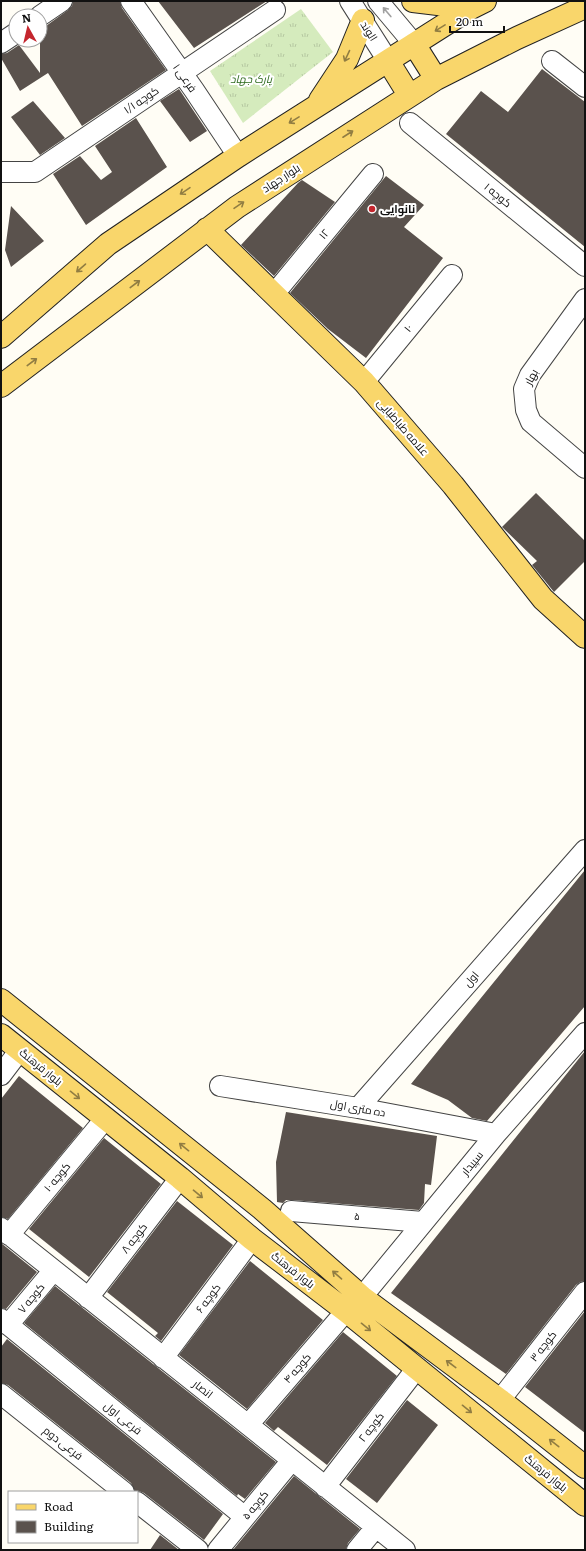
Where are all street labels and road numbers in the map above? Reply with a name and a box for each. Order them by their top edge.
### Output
street label: الوند [357,17,382,44]
street label: فرعی ۱ [170,60,202,95]
street label: کوچه ۱/۱ [120,81,161,117]
street label: بلوار جهاد [258,159,303,195]
street label: کوچه ۱ [481,178,516,210]
street label: ۱۲ [314,225,332,242]
street label: ۱۰ [399,320,415,335]
street label: بهار [519,366,541,388]
street label: علامه طباطبایی [374,394,433,459]
street label: اول [459,967,482,990]
street label: بلوار فرهنگ [17,1044,67,1089]
street label: ده متری اول [329,1094,387,1120]
street label: سپیدار [456,1147,486,1179]
street label: کوچه ۱۰ [39,1158,73,1195]
street label: ۵ [353,1207,361,1223]
street label: کوچه ۸ [116,1219,150,1256]
street label: بلوار فرهنگ [268,1247,319,1291]
street label: کوچه ۷ [13,1279,48,1316]
street label: کوچه ۶ [191,1279,224,1315]
street label: کوچه ۳ [525,1326,559,1364]
street label: کوچه ۴ [279,1349,314,1386]
street label: انصار [189,1375,217,1401]
street label: فرعی اول [101,1397,146,1438]
street label: کوچه ۲ [354,1408,387,1445]
street label: فرعی دوم [40,1422,87,1464]
street label: بلوار فرهنگ [522,1450,572,1495]
street label: کوچه ۵ [237,1486,271,1522]

